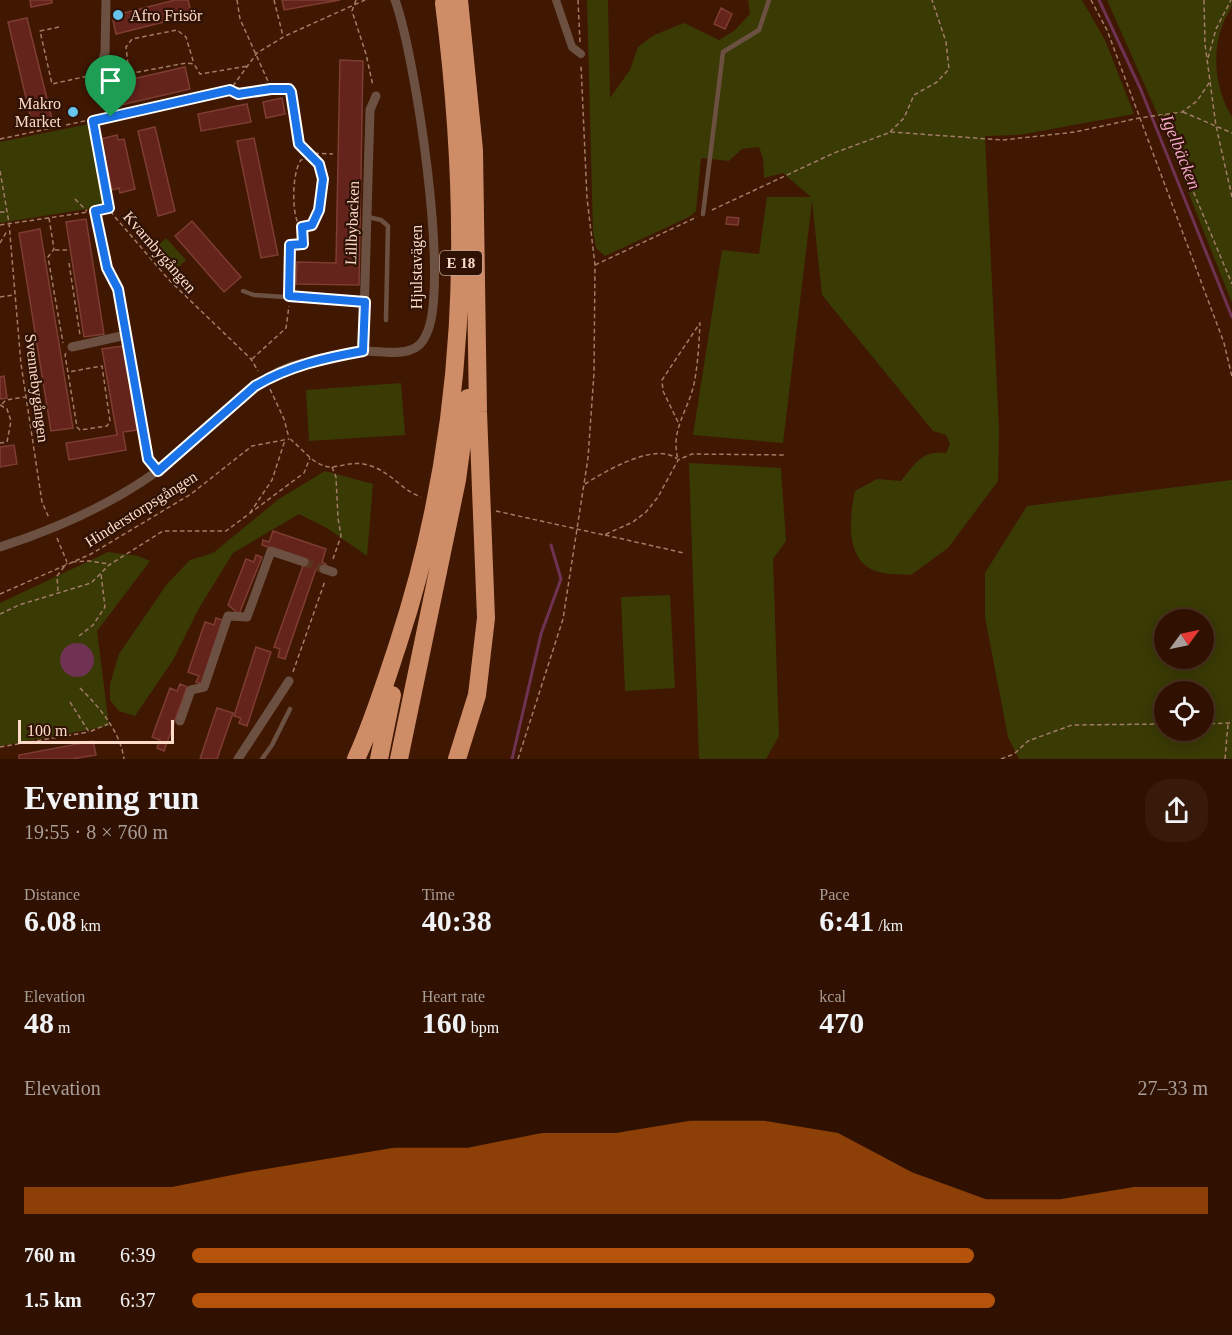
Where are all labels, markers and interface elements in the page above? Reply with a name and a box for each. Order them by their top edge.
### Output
place label: Afro Frisör [130,7,203,24]
marker: Afro Frisör [111,8,125,22]
pin [85,55,136,117]
icon: arrive [94,64,127,97]
place label: Makro Market [15,95,62,130]
marker: Makro Market [66,105,80,119]
water label: Igelbäcken [1157,111,1205,192]
street label: Lillbybacken [342,181,363,266]
street label: Kvarnbygången [119,208,200,297]
street label: Hjulstavägen [408,225,426,309]
road number: E 18 [440,251,482,275]
street label: Svennebygången [21,333,52,443]
street label: Hinderstorpsgången [82,468,201,551]
north arrow [1154,609,1214,669]
map controls [1154,609,1214,741]
button: locate [1154,681,1214,741]
scale bar [18,717,174,744]
text: 100 m [27,722,67,739]
button: share [1145,779,1208,842]
text: Evening run [24,780,199,816]
text: 19:55 · 8 × 760 m [24,821,168,843]
text: Distance [24,886,80,903]
text: Time [422,886,455,903]
text: Pace [819,886,850,903]
text: 6.08 [24,904,77,937]
text: 40:38 [422,904,492,937]
text: 6:41 [819,904,874,937]
text: km [77,917,101,934]
text: /km [874,917,903,934]
text: Elevation [24,988,85,1005]
text: Heart rate [422,988,485,1005]
text: kcal [819,988,846,1005]
text: 48 [24,1006,54,1039]
text: 160 [422,1006,467,1039]
text: 470 [819,1006,864,1039]
text: m [54,1019,70,1036]
text: bpm [467,1019,499,1036]
text: Elevation [24,1077,101,1099]
text: 27–33 m [1137,1077,1208,1099]
text: 760 m [24,1244,76,1266]
text: 6:39 [120,1244,156,1266]
text: 1.5 km [24,1289,82,1311]
text: 6:37 [120,1289,156,1311]

